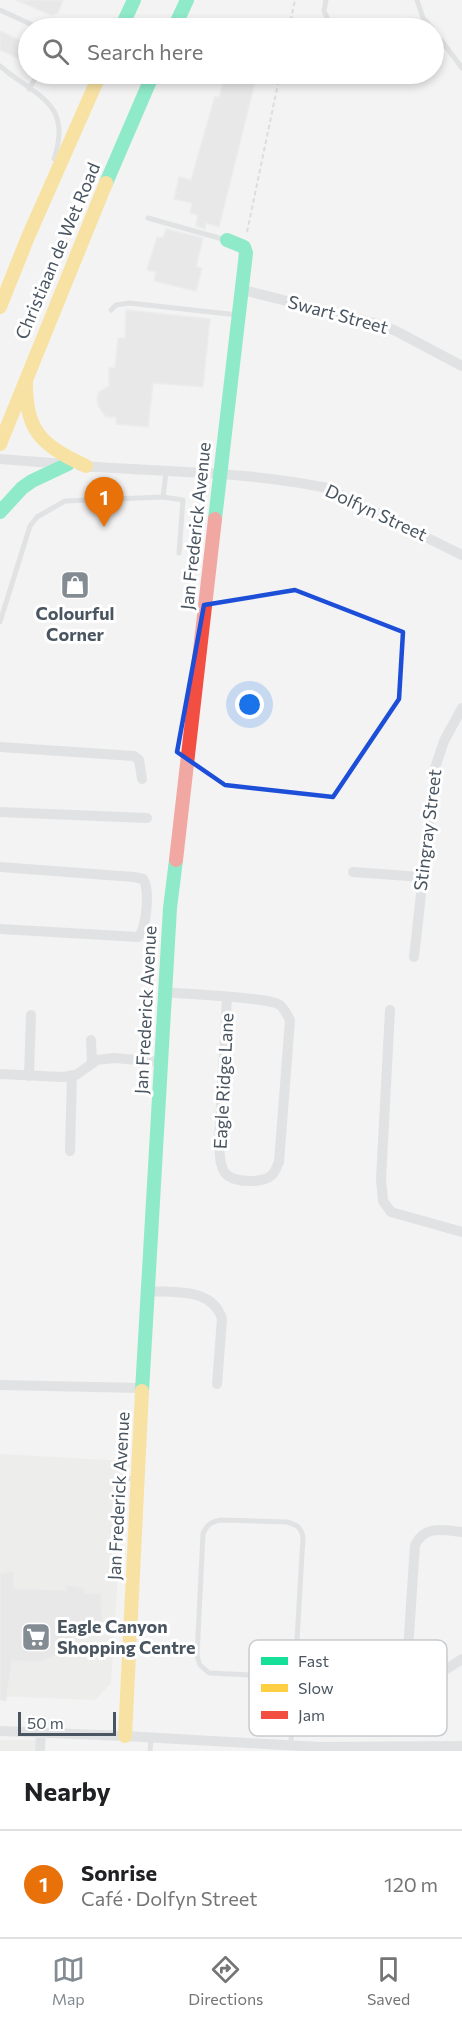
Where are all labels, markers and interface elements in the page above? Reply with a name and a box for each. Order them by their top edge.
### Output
search box [18,18,444,84]
icon: search [39,35,72,68]
text: Search here [87,38,203,65]
street label: Christiaan de Wet Road [10,159,104,342]
street label: Swart Street [286,290,391,338]
street label: Jan Frederick Avenue [175,441,215,611]
pin: 1 [84,478,124,527]
street label: Dolfyn Street [322,479,431,545]
shop icon: Colourful Corner [59,569,91,601]
place label: Colourful Corner [36,602,114,645]
your location [235,690,264,719]
street label: Stingray Street [409,768,445,892]
street label: Jan Frederick Avenue [130,925,160,1095]
street label: Eagle Ridge Lane [208,1012,238,1150]
street label: Jan Frederick Avenue [103,1411,133,1581]
place label: Eagle Canyon Shopping Centre [57,1615,196,1658]
supermarket icon: Eagle Canyon Shopping Centre [20,1621,52,1653]
legend [249,1640,447,1736]
text: Fast [298,1651,329,1670]
text: Slow [298,1678,334,1697]
text: Jam [298,1705,325,1724]
scale bar [18,1709,116,1736]
text: 50 m [27,1713,64,1732]
text: Nearby [24,1775,111,1806]
text: Sonrise [81,1859,157,1886]
text: 1 [39,1872,48,1896]
text: 120 m [384,1872,438,1896]
text: Café · Dolfyn Street [81,1886,257,1910]
tab: Map [52,1953,85,2008]
tab: Directions [188,1953,263,2008]
tab: Saved [367,1953,410,2008]

